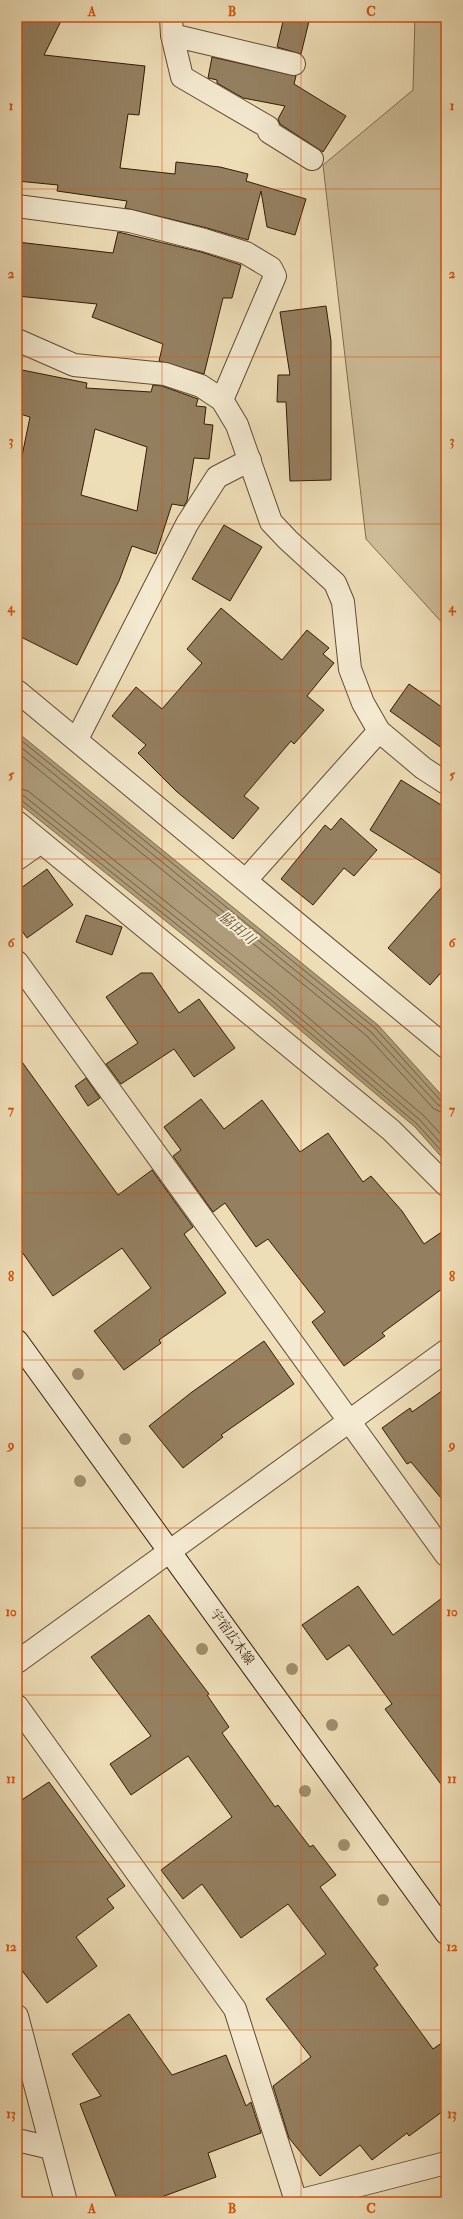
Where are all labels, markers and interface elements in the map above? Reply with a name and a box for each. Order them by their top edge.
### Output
text: A [87,4,97,20]
text: B [228,4,236,20]
text: C [366,4,376,20]
text: 1 [9,98,14,114]
text: 1 [450,98,455,114]
text: 2 [8,266,15,282]
text: 2 [449,266,456,282]
text: 3 [9,433,14,449]
text: 3 [450,433,455,449]
text: 4 [6,600,15,616]
text: 4 [447,600,456,616]
text: 5 [8,767,14,783]
text: 5 [449,767,455,783]
water label: 脇田川 [215,908,260,949]
text: 6 [8,935,16,951]
text: 6 [449,935,457,951]
text: 7 [8,1102,15,1118]
text: 7 [449,1102,456,1118]
text: 8 [8,1269,14,1285]
text: 8 [449,1269,455,1285]
text: 9 [6,1437,15,1453]
text: 9 [447,1437,456,1453]
text: 10 [5,1604,17,1620]
text: 10 [446,1604,458,1620]
street label: 宇宿広木線 [206,1606,258,1668]
text: 11 [6,1771,16,1787]
text: 11 [447,1771,457,1787]
text: 12 [5,1939,17,1955]
text: 12 [446,1939,458,1955]
text: 13 [6,2106,16,2122]
text: 13 [447,2106,457,2122]
text: A [87,2201,97,2217]
text: B [228,2201,236,2217]
text: C [366,2201,376,2217]

